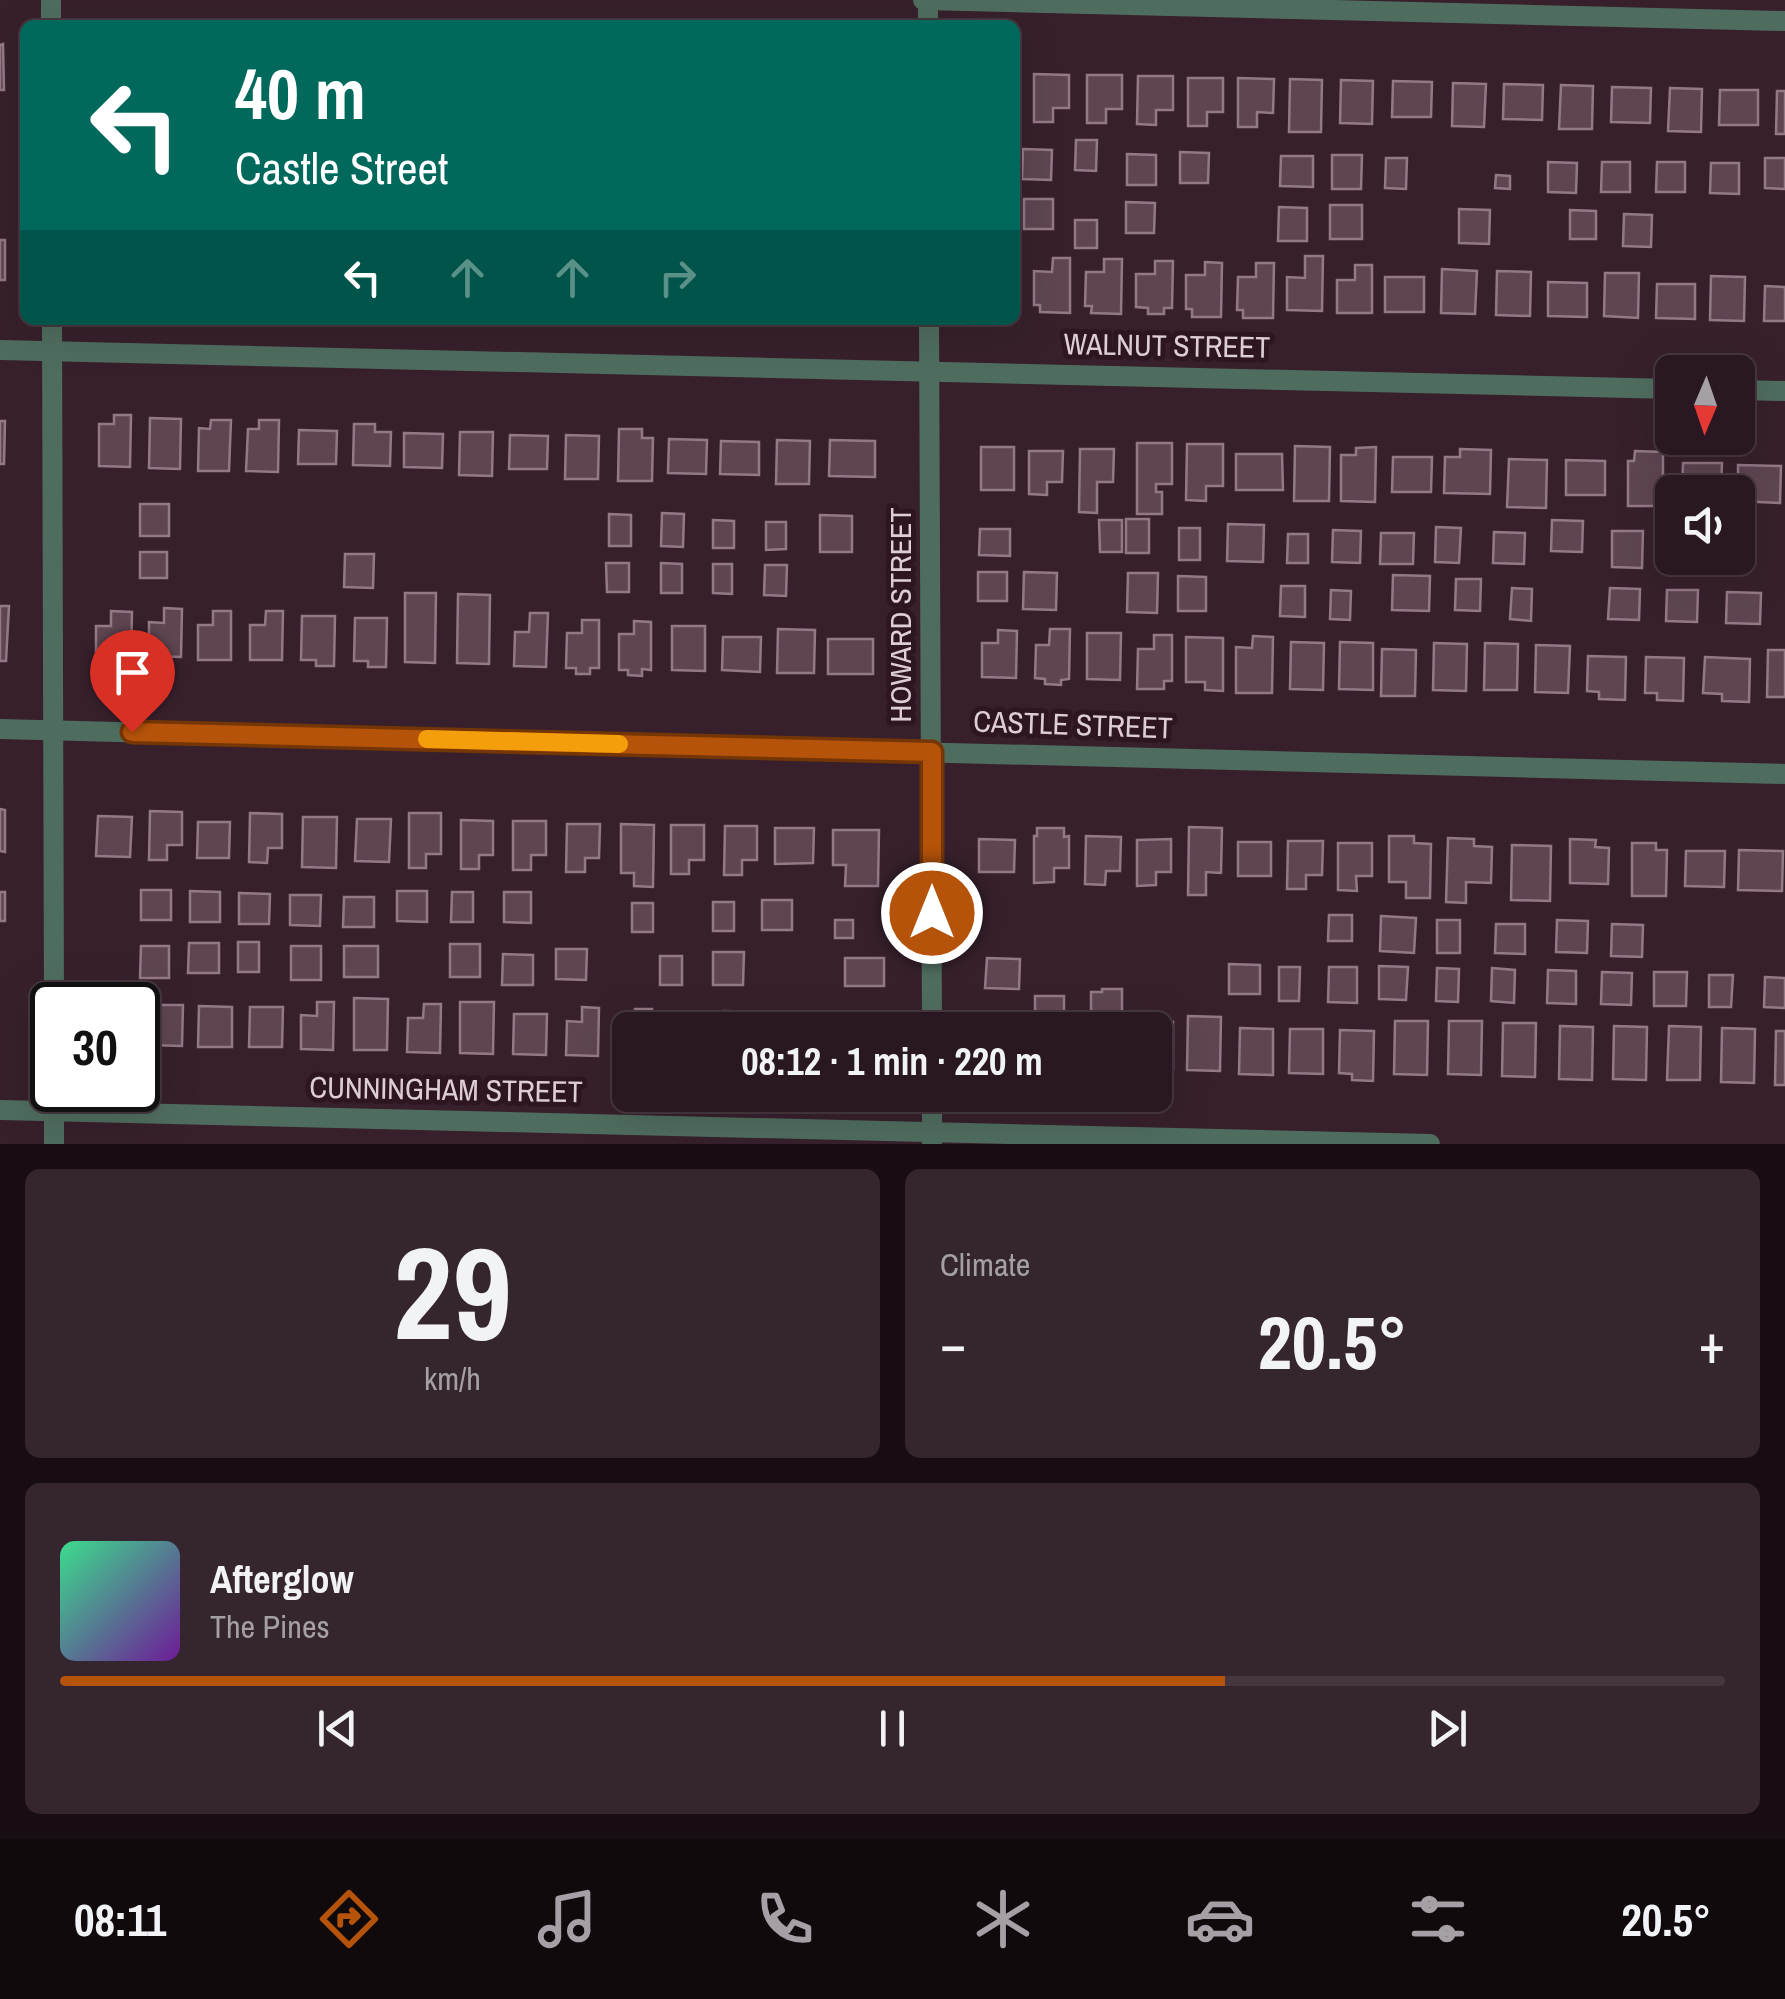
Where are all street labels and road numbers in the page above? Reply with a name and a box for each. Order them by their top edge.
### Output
street label: WALNUT STREET [1063,323,1271,367]
street label: HOWARD STREET [880,507,920,723]
street label: CASTLE STREET [973,701,1173,747]
street label: CUNNINGHAM STREET [309,1067,583,1111]

